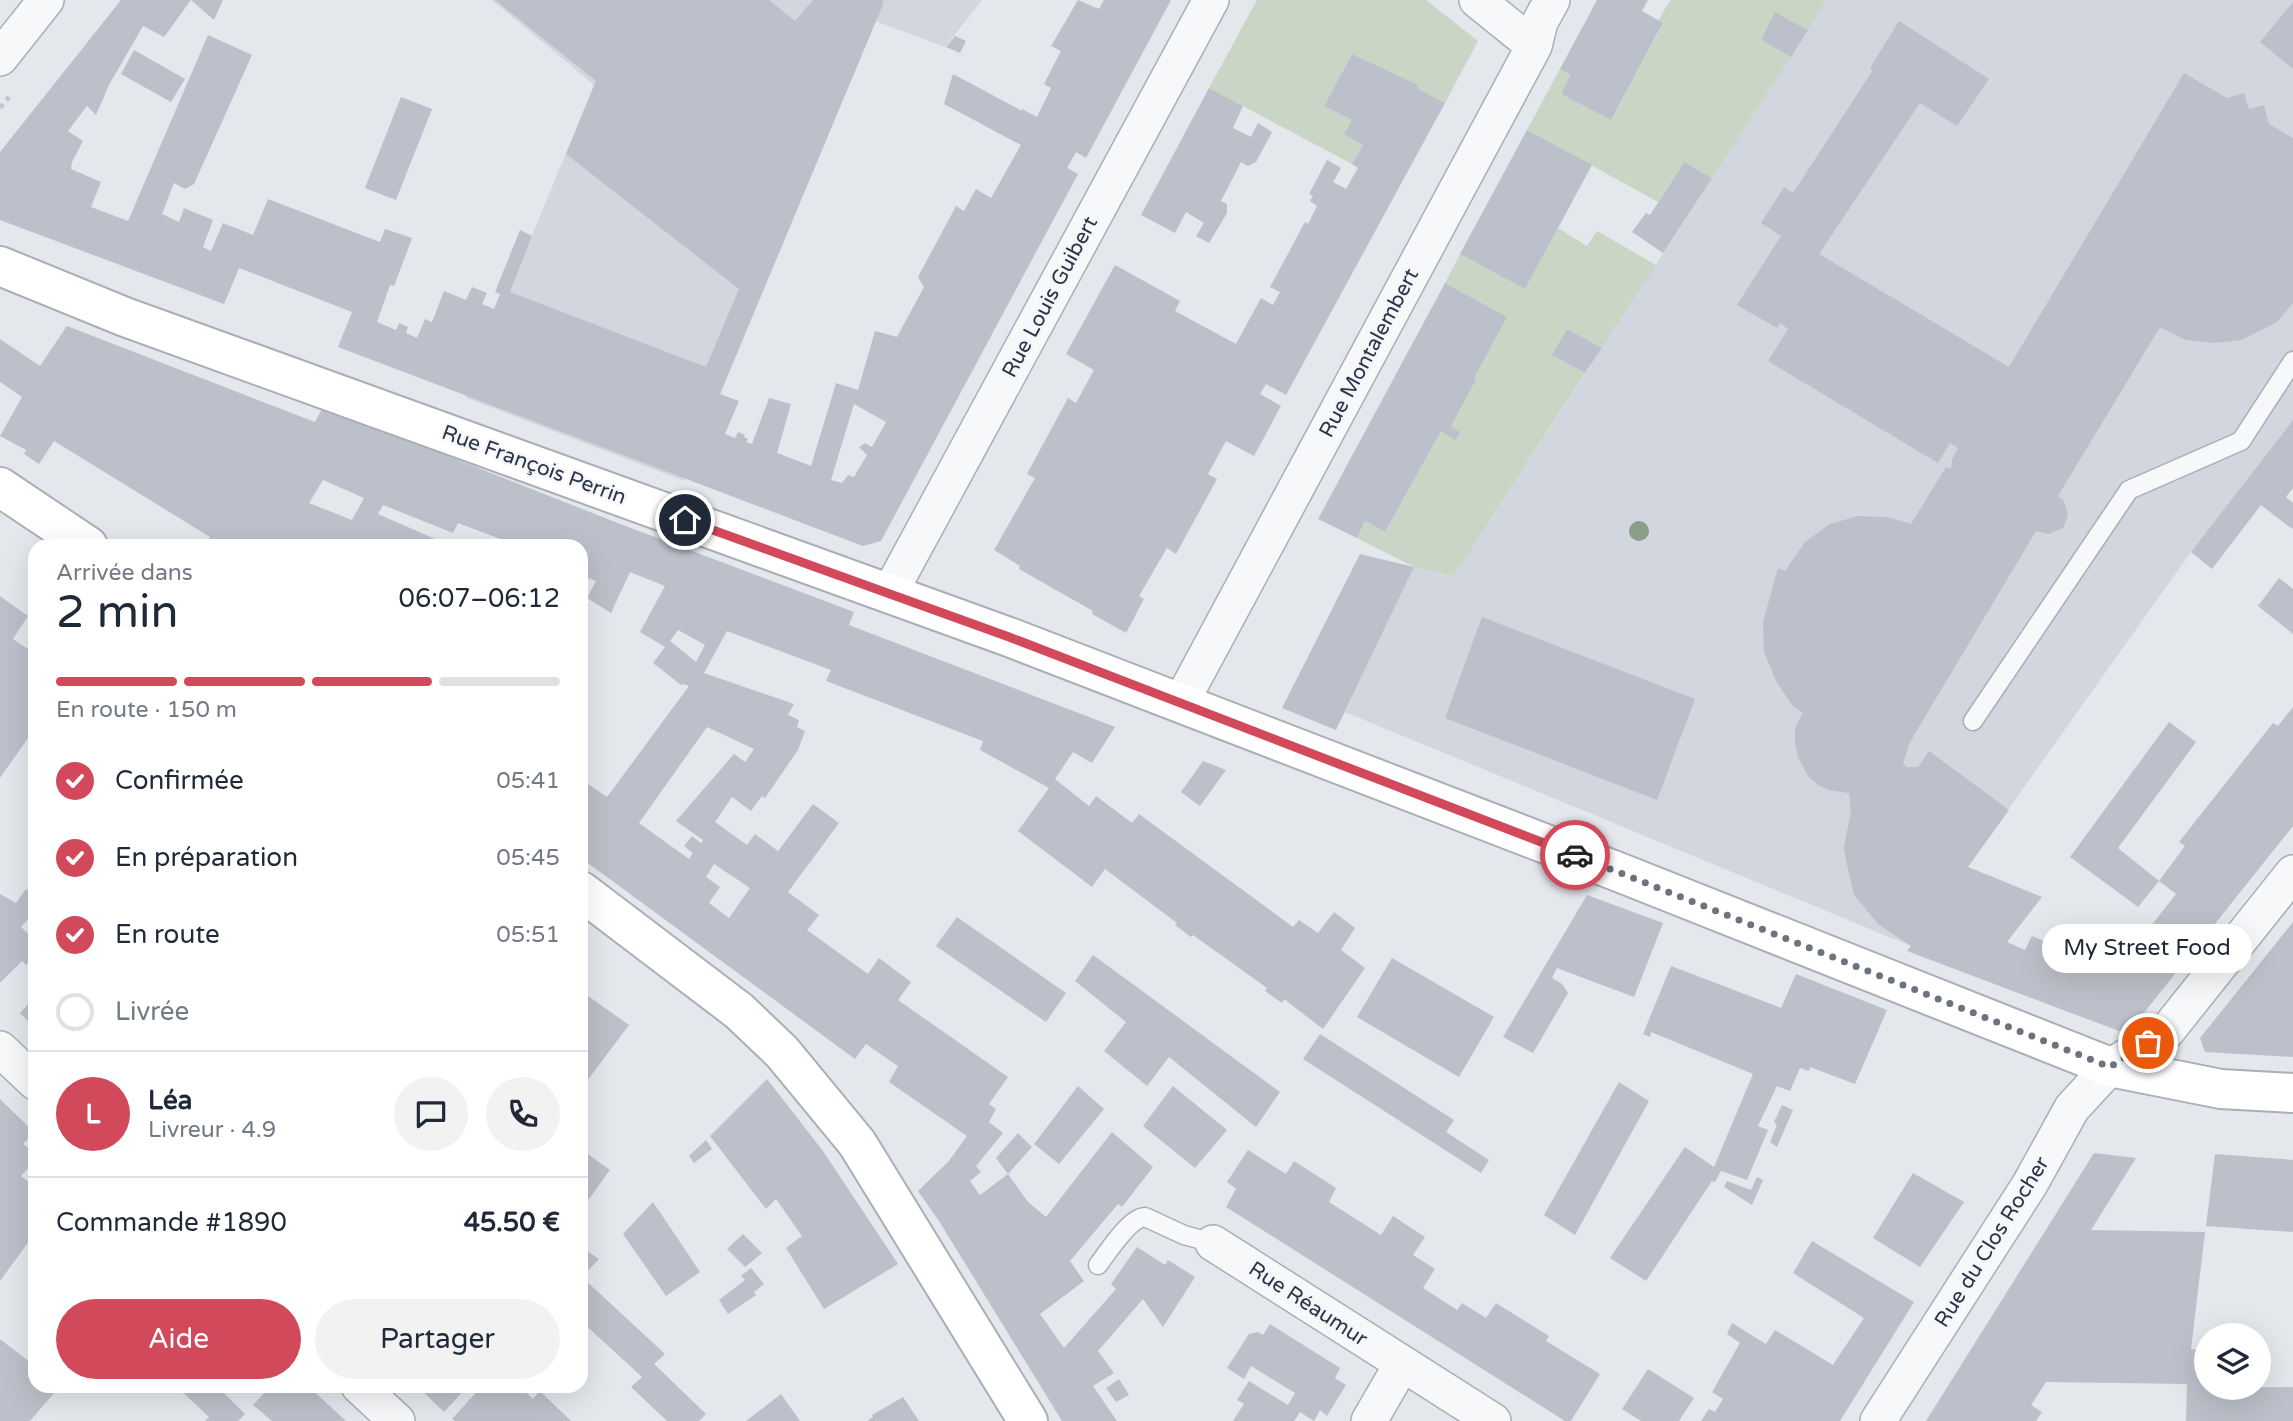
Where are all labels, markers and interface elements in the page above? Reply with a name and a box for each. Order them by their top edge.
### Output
street label: Rue Louis Guibert [997,212,1103,382]
street label: Rue Montalembert [1314,264,1424,442]
street label: Rue François Perrin [438,420,630,510]
pin [655,490,715,550]
icon: home [666,501,704,539]
text: Arrivée dans [56,559,193,587]
text: 06:07–06:12 [399,583,560,614]
text: 2 min [56,585,179,640]
text: En route · 150 m [56,696,237,724]
icon: check [56,762,94,800]
text: Confirmée [115,765,244,796]
text: 05:41 [496,767,560,795]
courier [1540,820,1610,890]
icon: car [1556,836,1594,874]
icon: check [56,839,94,877]
text: En préparation [115,842,298,873]
text: 05:45 [496,844,560,872]
icon: check [56,916,94,954]
text: En route [115,919,220,950]
text: 05:51 [496,921,560,949]
callout: My Street Food [2043,924,2253,973]
text: My Street Food [2063,934,2231,962]
text: Livrée [115,996,189,1027]
pin [2118,1013,2178,1073]
icon: bag [2129,1024,2167,1062]
button: chat [394,1077,468,1151]
button: phone [486,1077,560,1151]
text: Léa [148,1085,192,1116]
text: L [86,1099,100,1130]
text: Livreur · 4.9 [148,1116,276,1144]
street label: Rue du Clos Rocher [1929,1152,2055,1332]
text: Commande #1890 [56,1207,287,1238]
text: 45.50 € [464,1207,560,1238]
street label: Rue Réaumur [1244,1256,1372,1352]
button: Aide [56,1299,301,1379]
button: Partager [315,1299,560,1379]
map controls [2194,1323,2271,1400]
button: layers [2194,1323,2271,1400]

